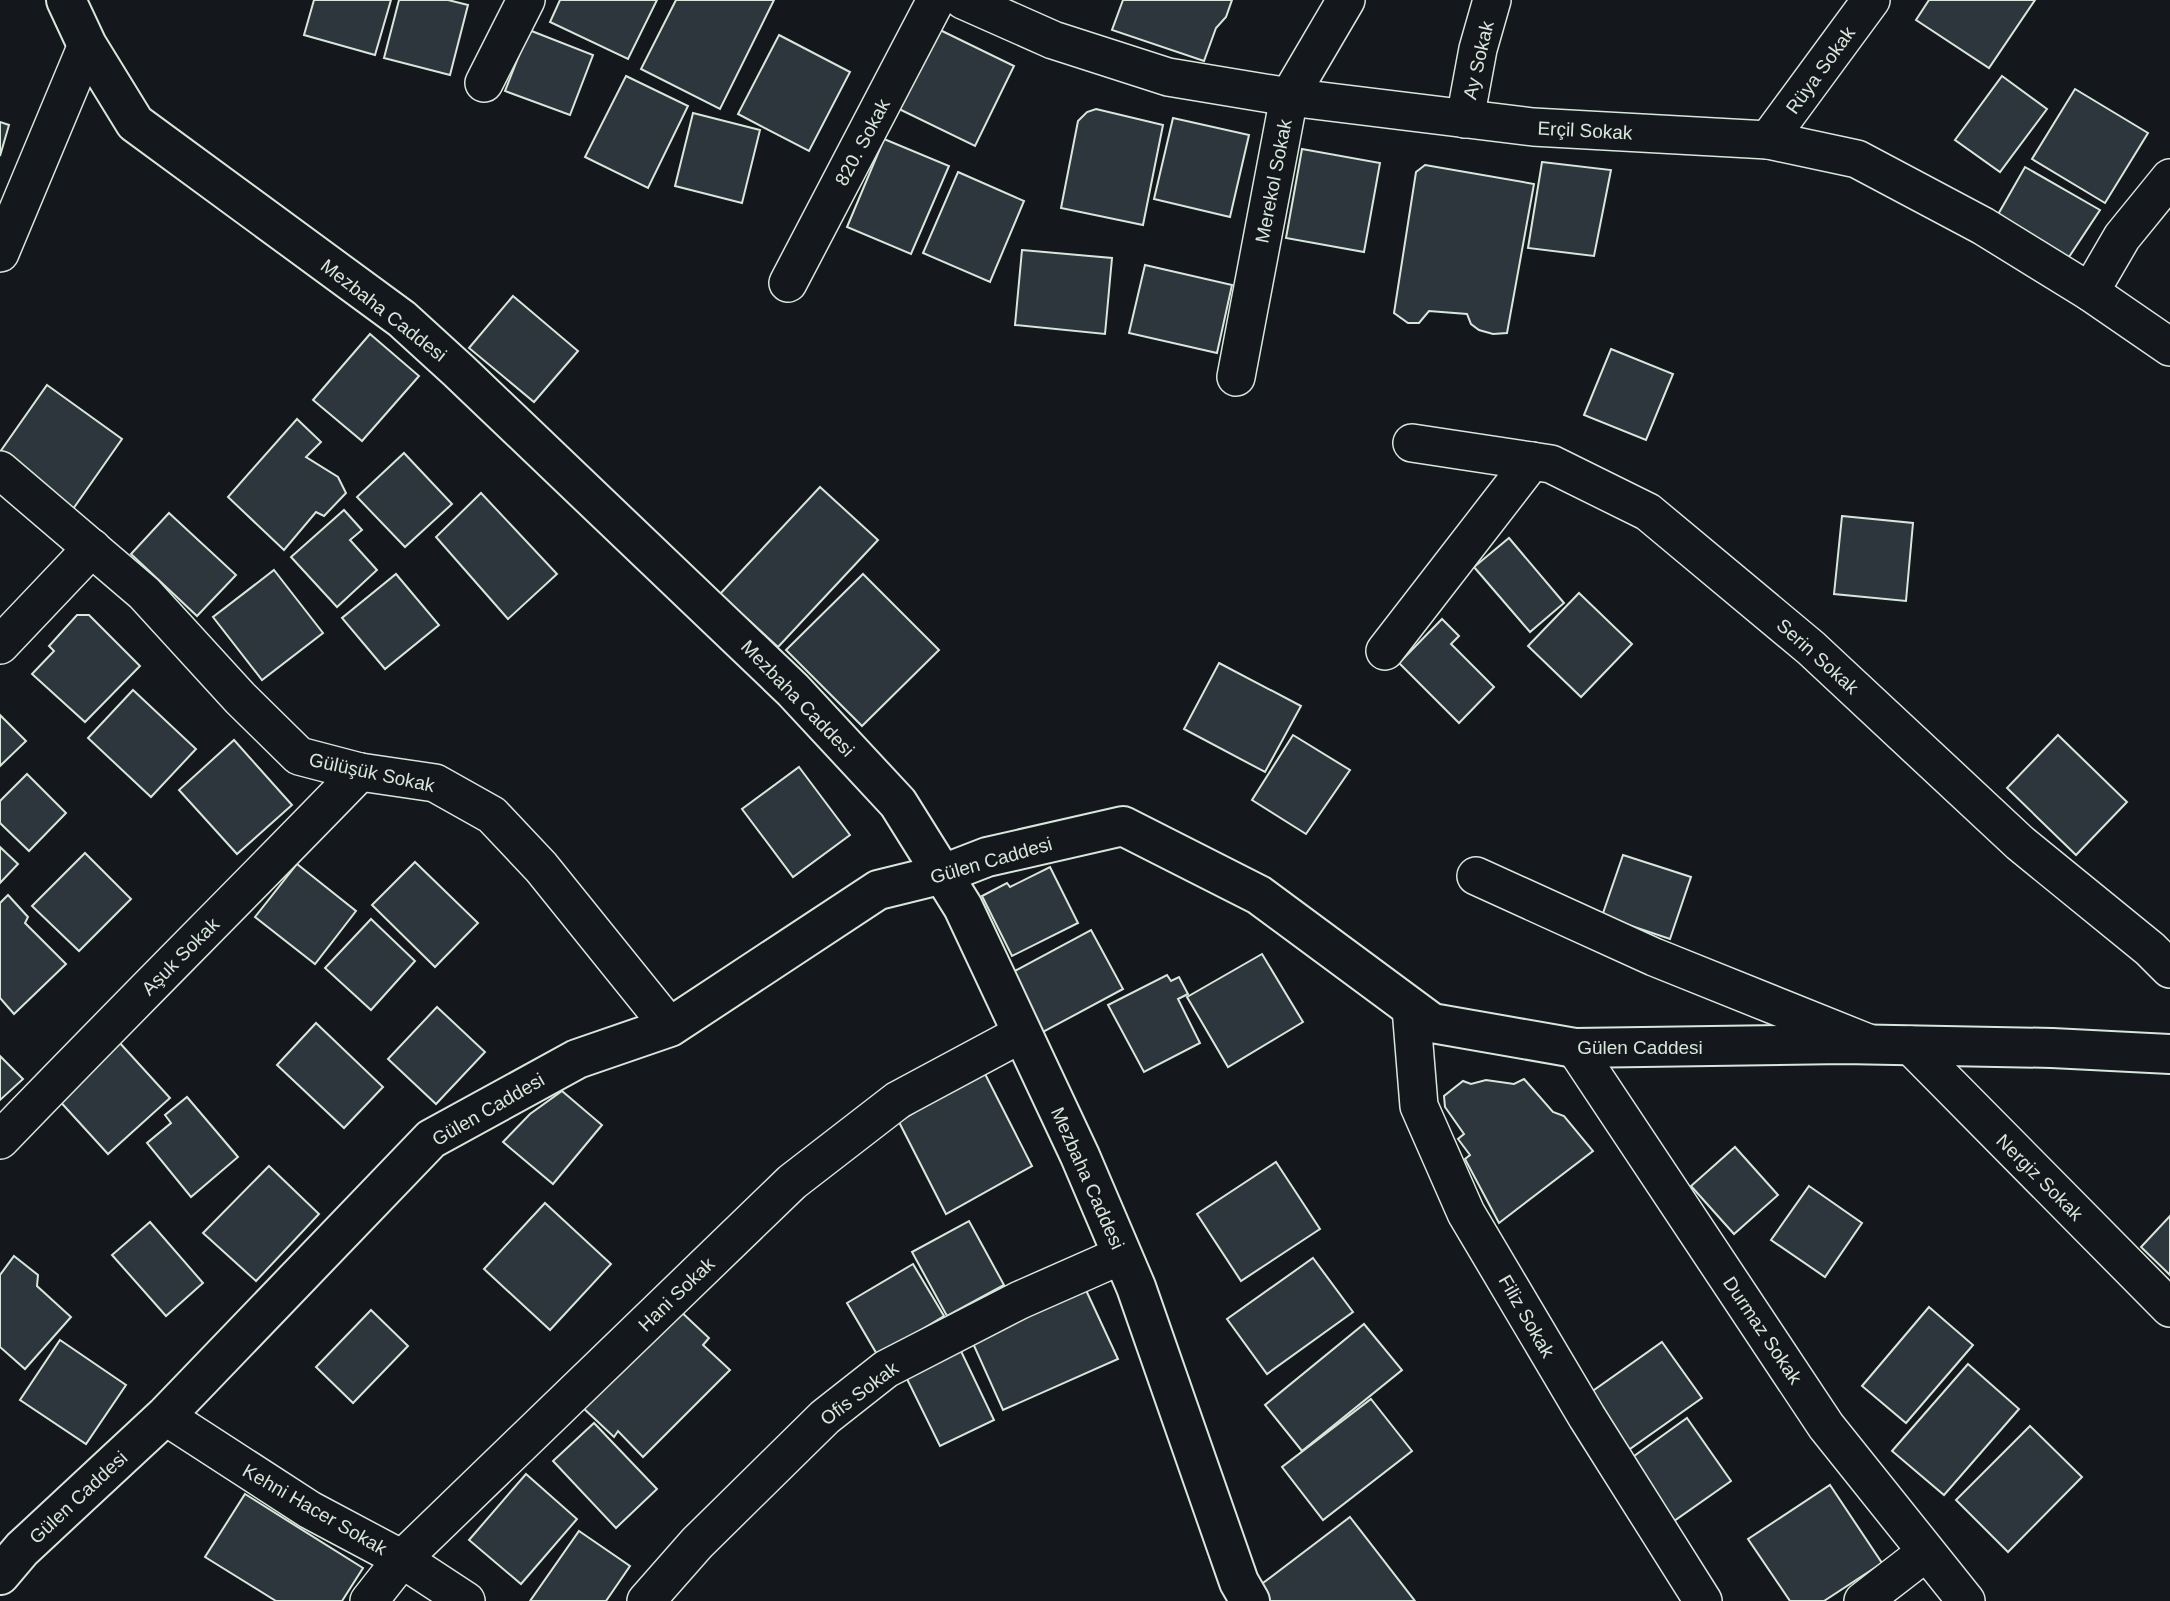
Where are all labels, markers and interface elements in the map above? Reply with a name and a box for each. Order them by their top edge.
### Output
street label: Ay Sokak [1459,18,1498,101]
street label: Rüya Sokak [1782,22,1859,118]
street label: 820. Sokak [831,95,894,189]
street label: Merekol Sokak [1251,117,1296,245]
street label: Erçil Sokak [1537,118,1633,143]
street label: Mezbaha Caddesi [317,255,451,366]
street label: Serin Sokak [1773,614,1863,699]
street label: Mezbaha Caddesi [737,636,858,761]
street label: Gülüşük Sokak [307,749,437,796]
street label: Gülen Caddesi [928,833,1054,888]
street label: Aşuk Sokak [137,913,224,999]
street label: Gülen Caddesi [1577,1037,1703,1058]
street label: Gülen Caddesi [429,1069,548,1150]
street label: Mezbaha Caddesi [1047,1104,1128,1252]
street label: Nergiz Sokak [1992,1130,2087,1225]
street label: Hani Sokak [634,1253,719,1336]
street label: Filiz Sokak [1495,1271,1559,1362]
street label: Durmaz Sokak [1719,1273,1806,1388]
street label: Ofis Sokak [816,1357,903,1429]
street label: Gülen Caddesi [25,1447,131,1548]
street label: Kehni Hacer Sokak [239,1460,391,1559]

